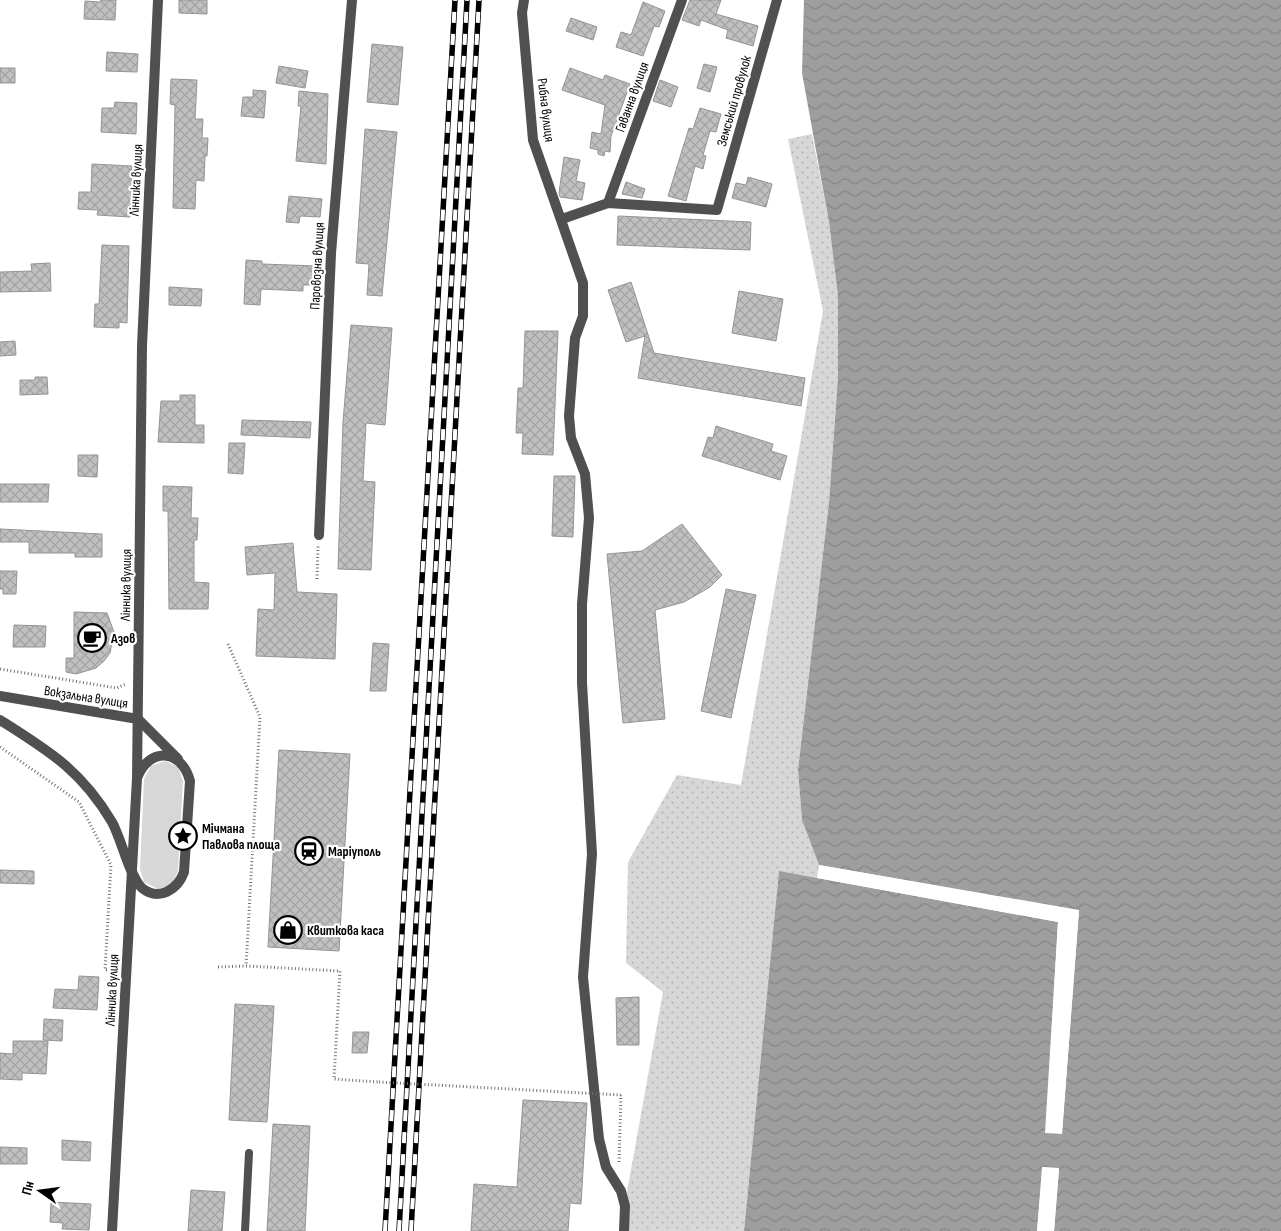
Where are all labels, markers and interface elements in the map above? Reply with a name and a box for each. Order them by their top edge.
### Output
street label: Земський провулок [713,53,755,148]
street label: Гаванна вулиця [611,60,653,134]
street label: Рибна вулиця [534,77,558,143]
street label: Лінника вулиця [126,144,146,217]
street label: Паровозна вулиця [306,222,328,310]
street label: Лінника вулиця [117,549,135,622]
cafe icon: Азов [77,623,107,653]
place label: Азов [110,630,135,647]
street label: Вокзальна вулиця [43,682,129,712]
place label: Мічмана Павлова площа [202,820,280,853]
place icon: Мічмана Павлова площа [168,821,198,851]
station icon: Маріуполь [294,836,324,866]
place label: Маріуполь [328,843,381,860]
shop icon: Квиткова каса [273,915,303,945]
place label: Квиткова каса [307,922,384,939]
street label: Лінника вулиця [102,954,122,1027]
north arrow [15,1166,65,1216]
text: Пн [18,1179,38,1197]

